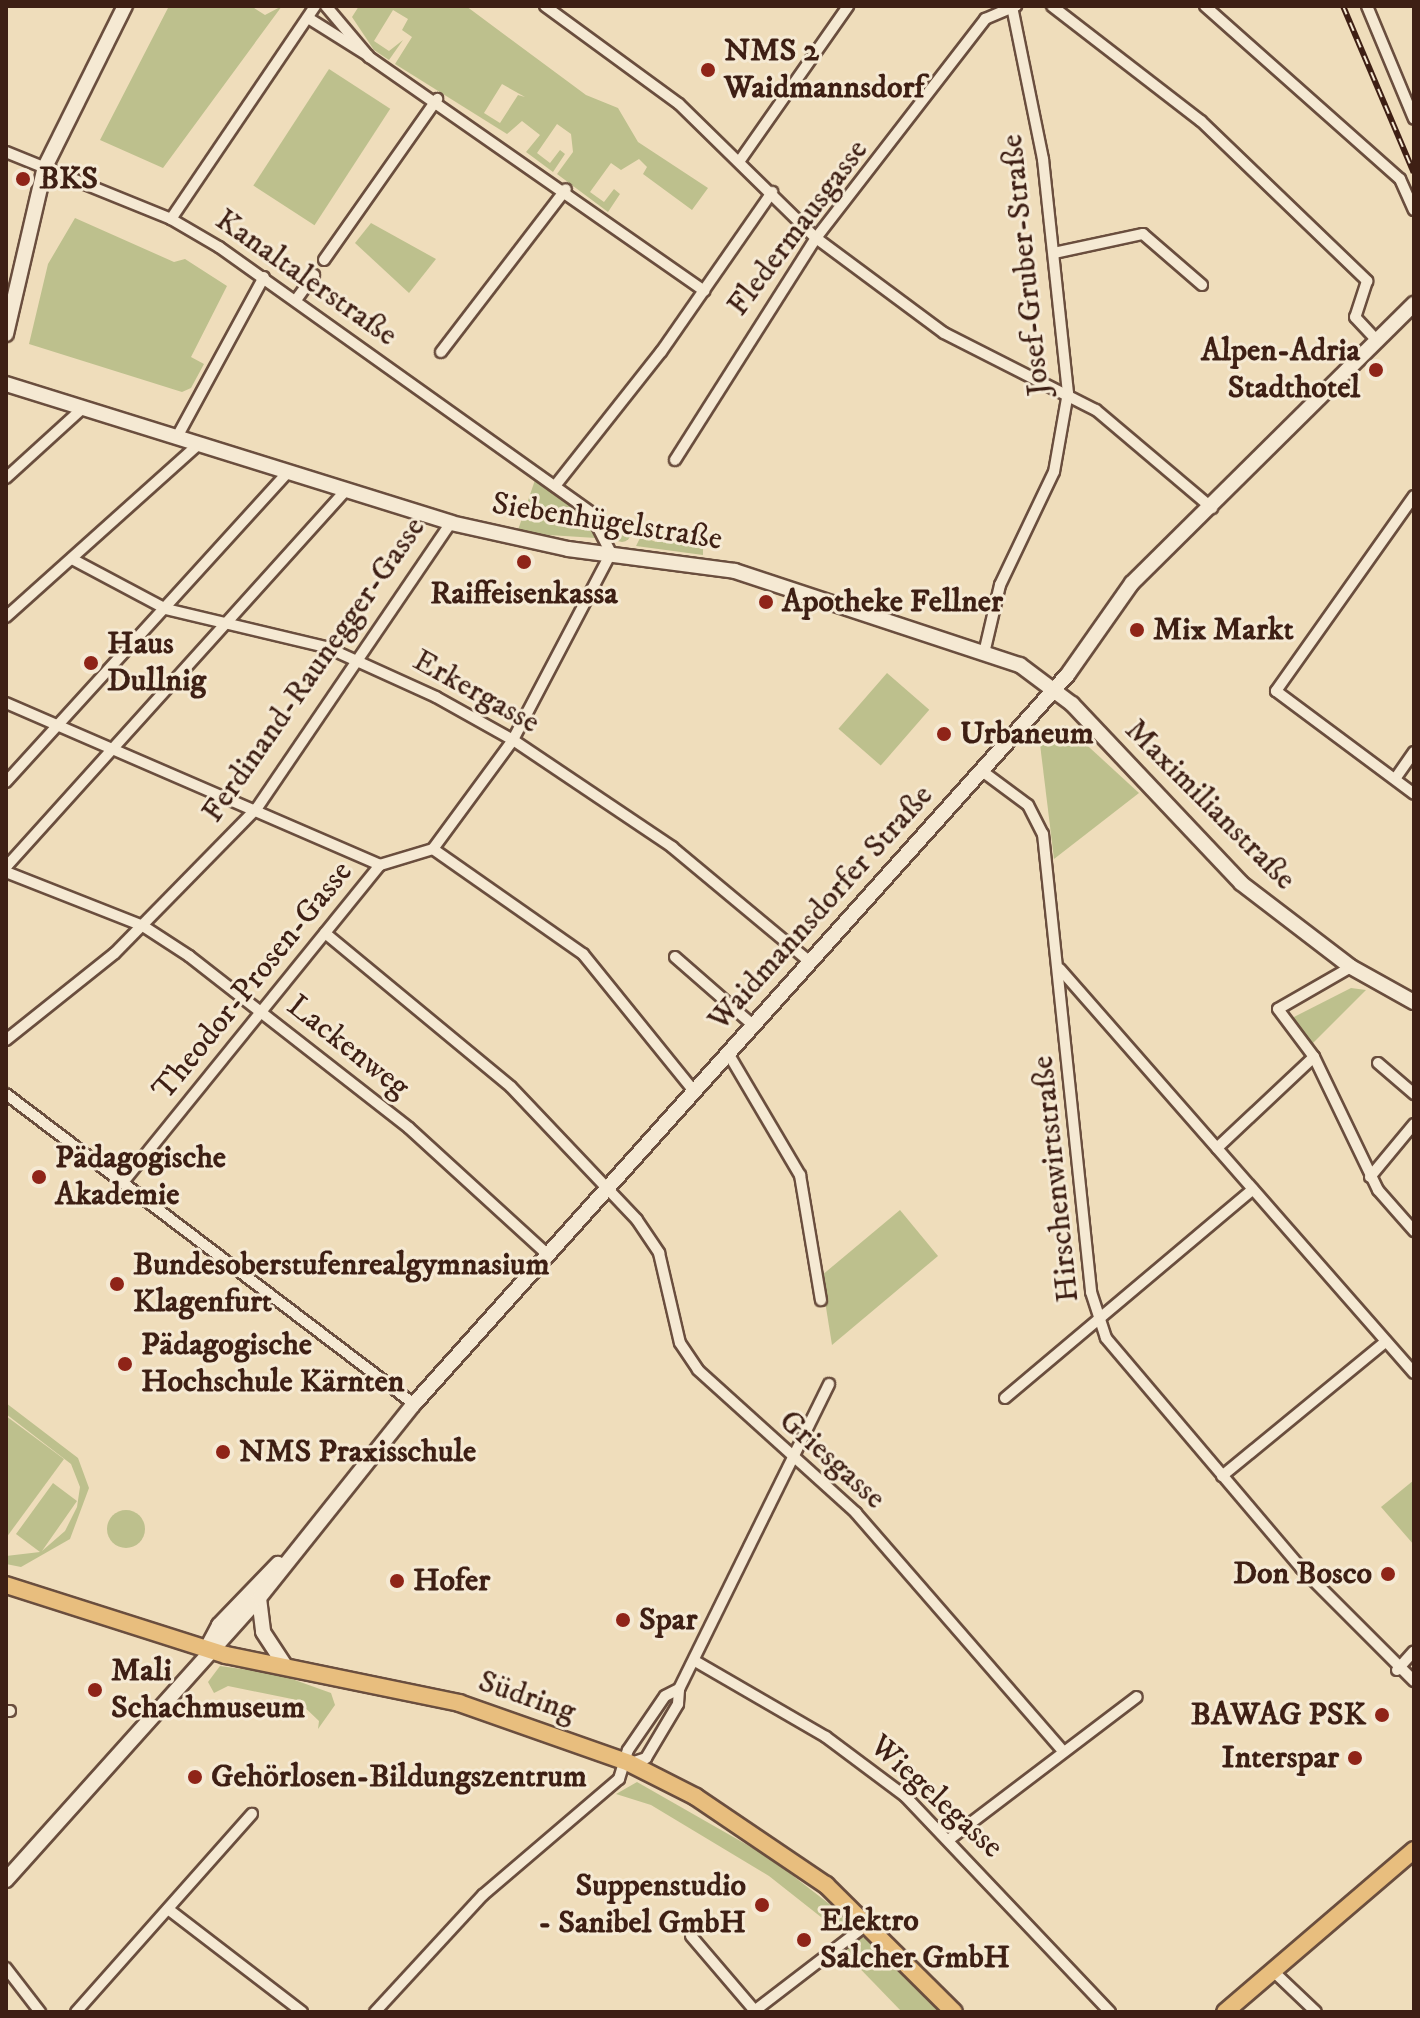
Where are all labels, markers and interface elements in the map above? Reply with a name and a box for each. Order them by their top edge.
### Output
place label: NMS 2 Waidmannsdorf [724,33,924,108]
marker: NMS 2 Waidmannsdorf [699,61,717,79]
street label: Fledermausgasse [719,132,877,324]
street label: Josef-Gruber-Straße [993,132,1059,398]
place label: BKS [39,160,98,198]
marker: BKS [14,170,32,188]
street label: Kanaltalerstraße [208,201,404,355]
place label: Alpen-Adria Stadthotel [1201,333,1360,408]
marker: Alpen-Adria Stadthotel [1367,361,1385,379]
street label: Siebenhügelstraße [489,485,725,559]
street label: Ferdinand-Raunegger-Gasse [194,510,434,830]
marker: Raiffeisenkassa [515,553,533,571]
place label: Raiffeisenkassa [430,575,618,613]
place label: Apotheke Fellner [782,583,1003,621]
marker: Apotheke Fellner [757,593,775,611]
place label: Mix Markt [1153,611,1294,649]
marker: Mix Markt [1128,621,1146,639]
place label: Haus Dullnig [107,626,206,701]
street label: Erkergasse [406,642,546,742]
marker: Haus Dullnig [82,654,100,672]
street label: Maximilianstraße [1116,711,1304,899]
place label: Urbaneum [960,715,1094,753]
marker: Urbaneum [935,725,953,743]
street label: Waidmannsdorfer Straße [700,777,942,1039]
street label: Theodor-Prosen-Gasse [145,854,361,1108]
street label: Lackenweg [279,987,417,1107]
street label: Hirschenwirtstraße [1024,1054,1088,1304]
place label: Pädagogische Akademie [55,1140,226,1215]
marker: Pädagogische Akademie [30,1168,48,1186]
place label: Bundesoberstufenrealgymnasium Klagenfurt [133,1247,550,1322]
marker: Bundesoberstufenrealgymnasium Klagenfurt [108,1275,126,1293]
place label: Pädagogische Hochschule Kärnten [141,1327,404,1402]
marker: Pädagogische Hochschule Kärnten [116,1355,134,1373]
street label: Griesgasse [771,1402,893,1518]
place label: NMS Praxisschule [239,1433,476,1471]
marker: NMS Praxisschule [214,1443,232,1461]
place label: Don Bosco [1233,1555,1372,1593]
place label: Hofer [413,1562,490,1600]
marker: Don Bosco [1379,1565,1397,1583]
marker: Hofer [388,1572,406,1590]
place label: Spar [639,1601,697,1639]
marker: Spar [614,1611,632,1629]
place label: Mali Schachmuseum [111,1653,305,1728]
street label: Südring [473,1662,581,1732]
marker: Mali Schachmuseum [86,1681,104,1699]
place label: BAWAG PSK [1191,1696,1366,1734]
marker: BAWAG PSK [1373,1706,1391,1724]
street label: Wiegelegasse [861,1727,1011,1867]
place label: Interspar [1222,1739,1339,1777]
marker: Interspar [1346,1749,1364,1767]
place label: Gehörlosen-Bildungszentrum [211,1758,587,1796]
marker: Gehörlosen-Bildungszentrum [186,1768,204,1786]
place label: Suppenstudio - Sanibel GmbH [538,1868,746,1943]
marker: Suppenstudio - Sanibel GmbH [753,1896,771,1914]
place label: Elektro Salcher GmbH [820,1903,1010,1978]
marker: Elektro Salcher GmbH [795,1931,813,1949]

